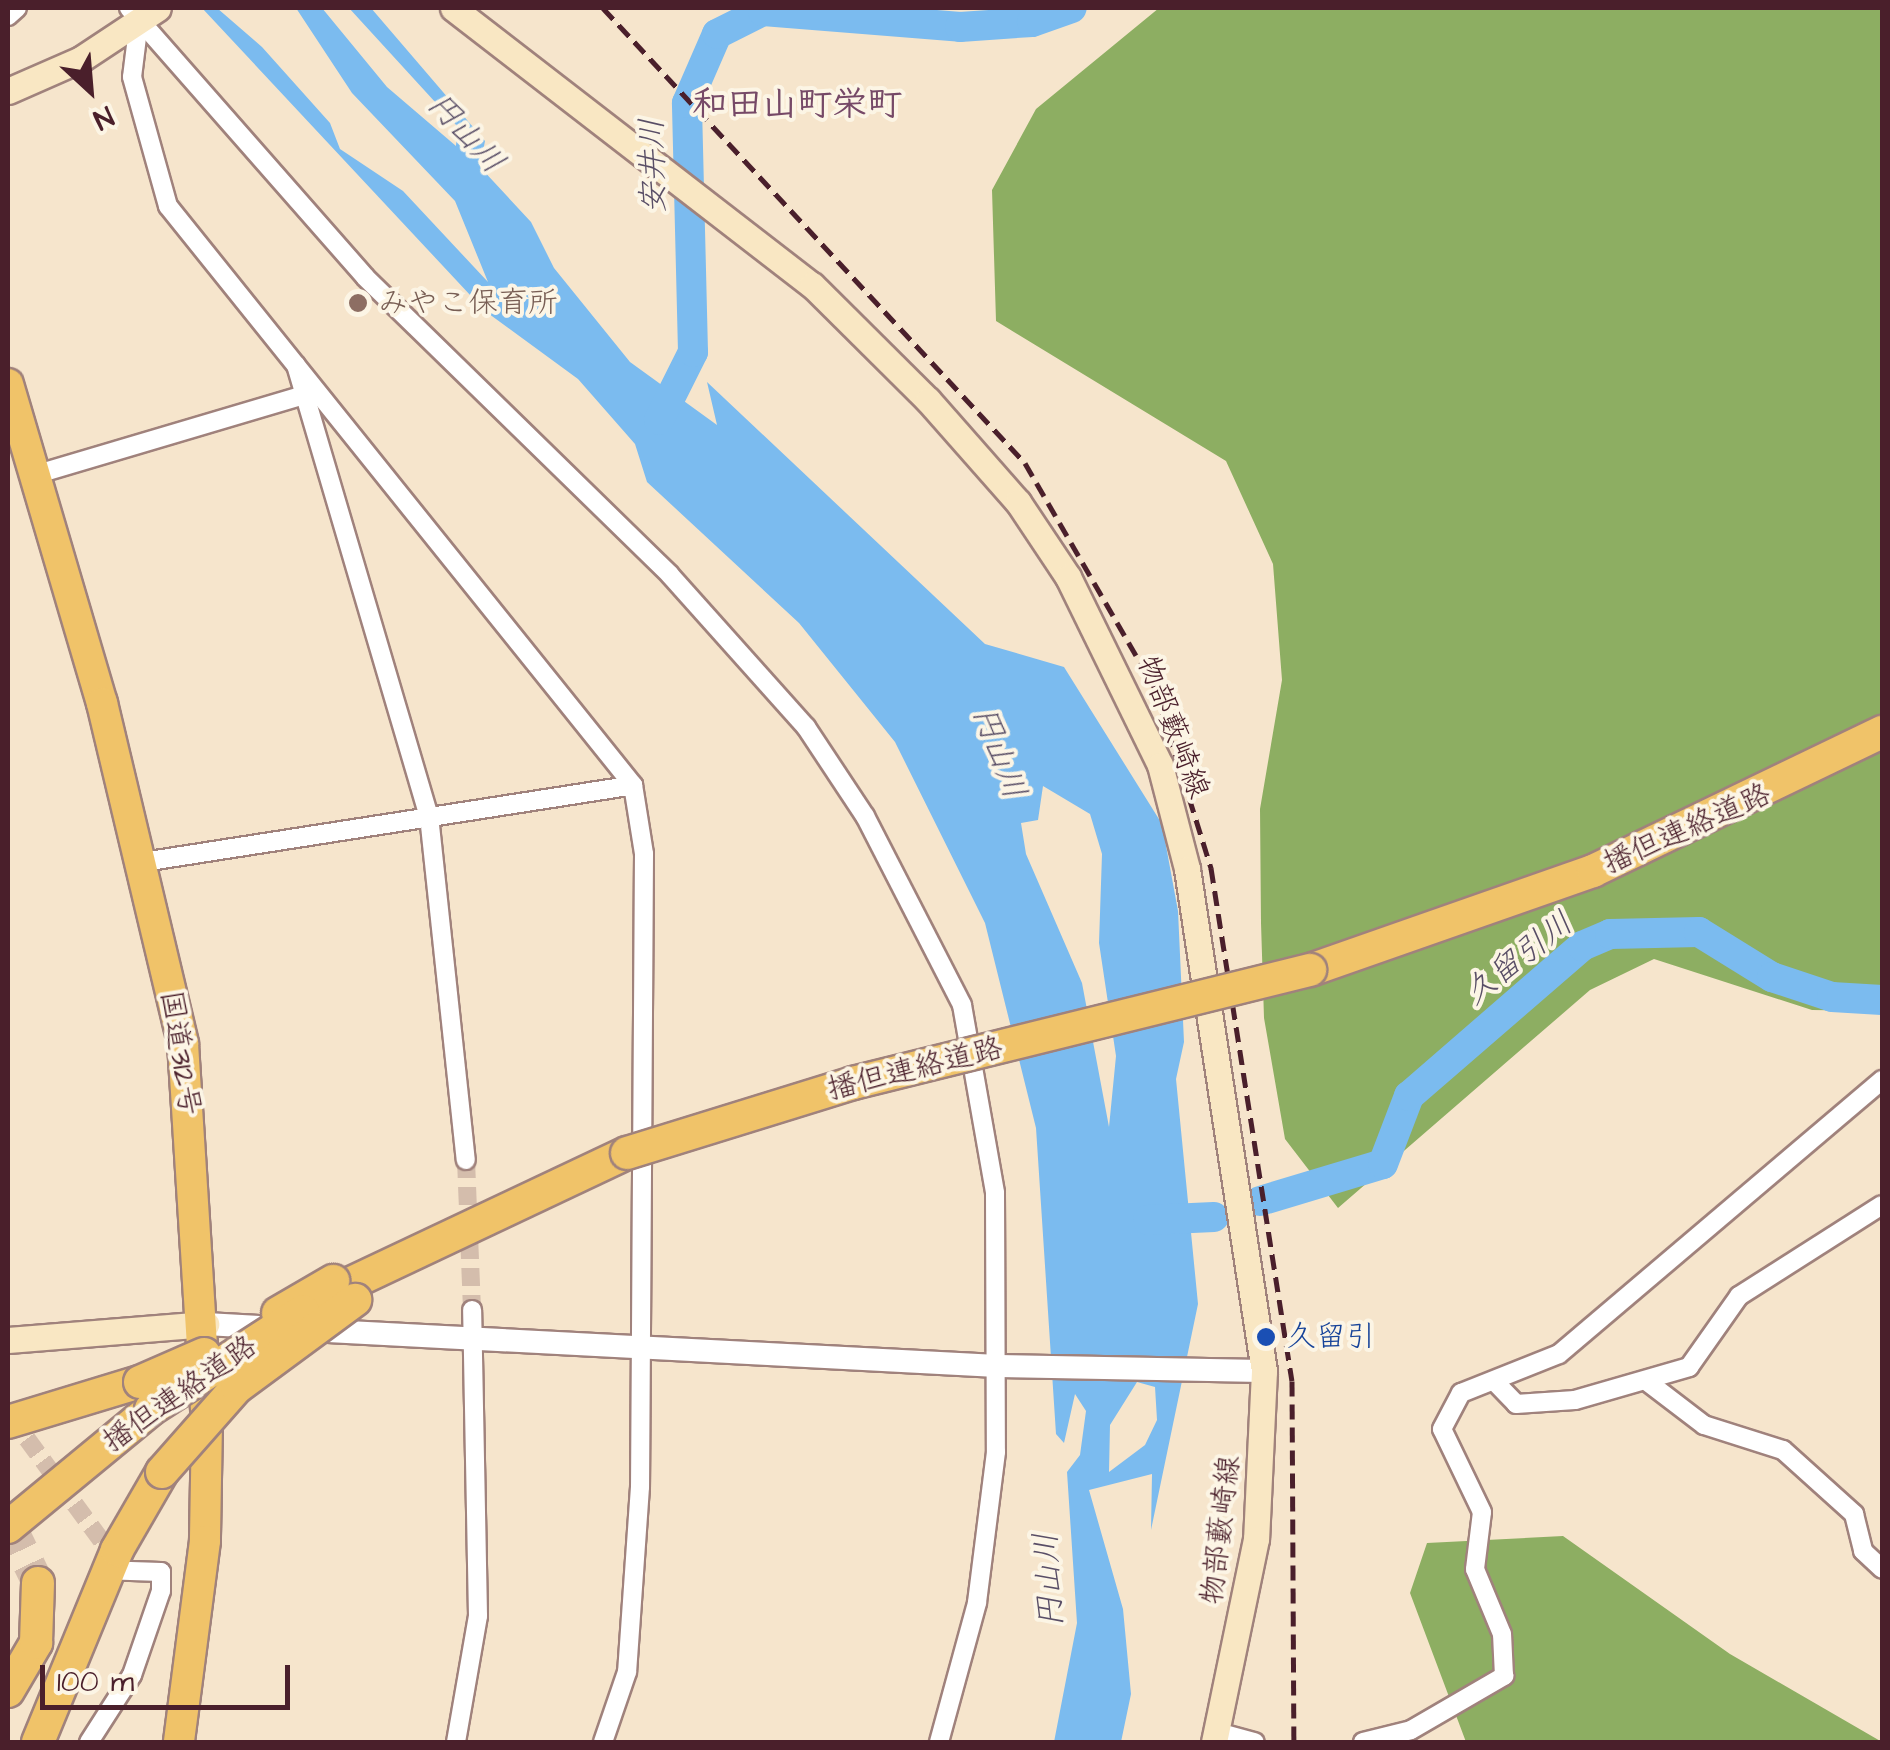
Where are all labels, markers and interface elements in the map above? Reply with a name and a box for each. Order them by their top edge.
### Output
north arrow [40,40,140,140]
district label: 和田山町栄町 [692,84,902,126]
water label: 円山川 [418,86,512,182]
text: N [87,96,120,139]
water label: 安井川 [634,118,674,214]
place label: みやこ保育所 [378,285,558,321]
marker: みやこ保育所 [347,292,369,314]
street label: 物部藪崎線 [1129,651,1217,803]
water label: 円山川 [963,701,1033,805]
street label: 播但連絡道路 [1597,776,1777,882]
water label: 久留引川 [1457,904,1581,1014]
street label: 国道312号 [152,988,208,1118]
street label: 播但連絡道路 [823,1030,1007,1108]
place label: 久留引 [1286,1319,1376,1355]
marker: 久留引 [1255,1326,1277,1348]
street label: 播但連絡道路 [96,1328,264,1460]
street label: 物部藪崎線 [1194,1453,1248,1607]
water label: 円山川 [1027,1531,1073,1629]
scale bar [45,1645,295,1707]
text: 100 m [57,1661,134,1703]

